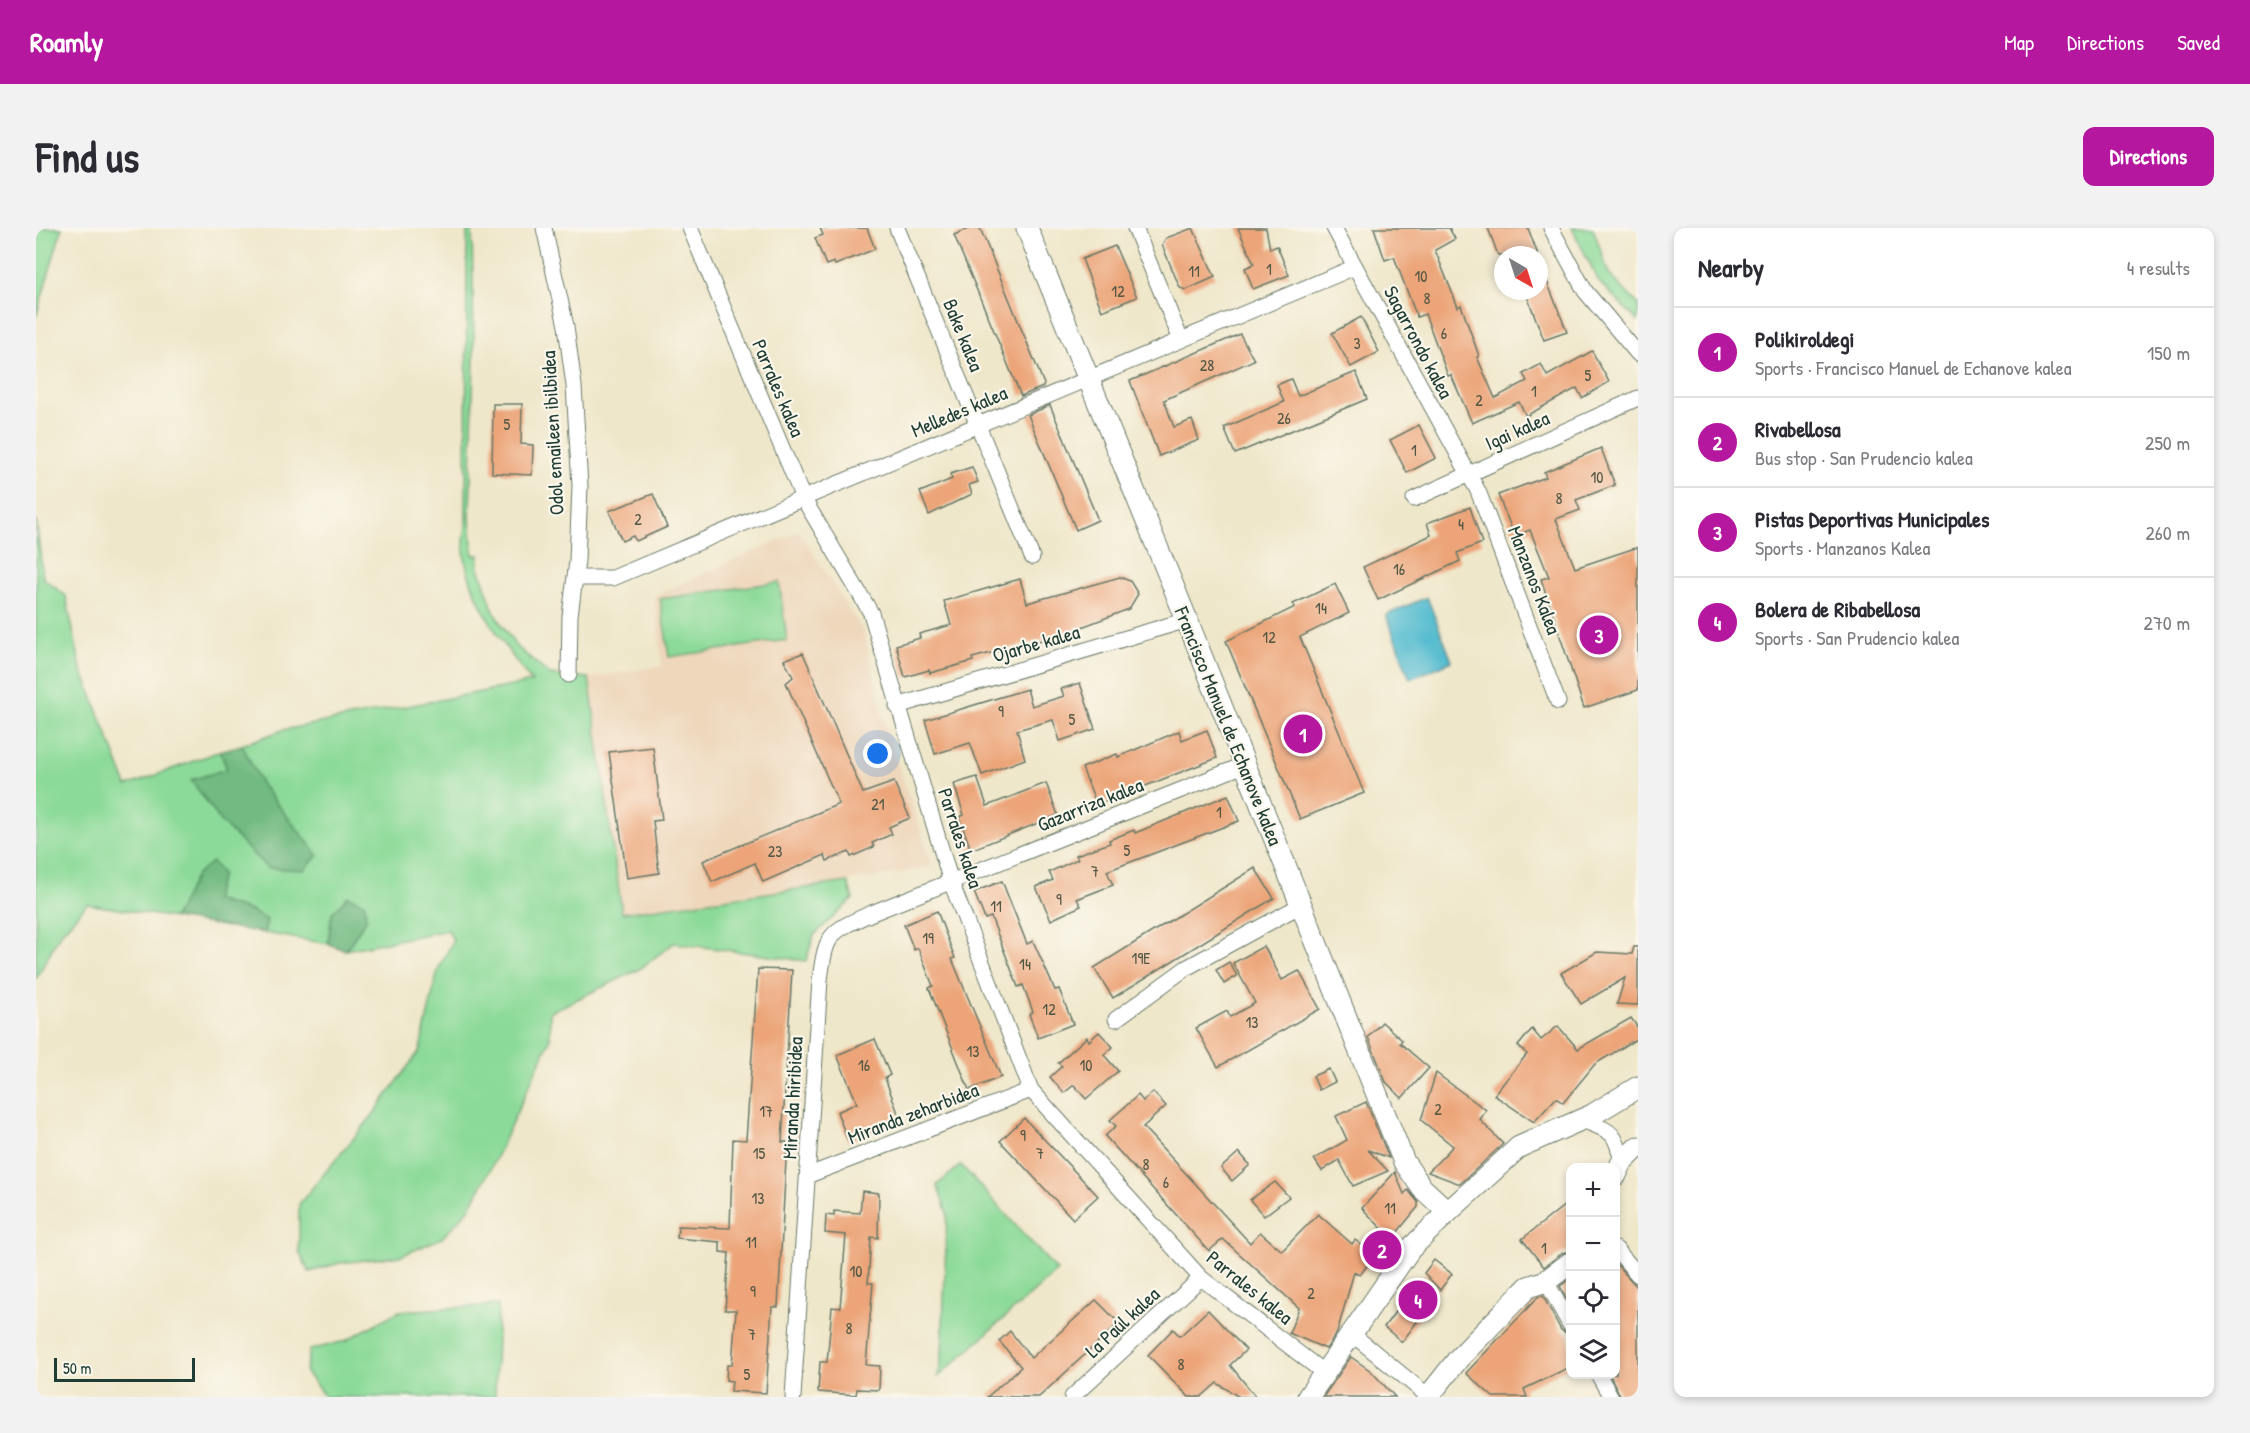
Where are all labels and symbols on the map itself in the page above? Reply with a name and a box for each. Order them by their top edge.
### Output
north arrow [1494,246,1548,300]
house number: 1 [1266,258,1272,280]
house number: 11 [1188,260,1200,282]
house number: 10 [1415,265,1427,287]
house number: 12 [1111,280,1125,302]
street label: Sagarrondo kalea [1378,281,1460,403]
house number: 8 [1424,287,1431,309]
street label: Bake kalea [937,295,991,375]
house number: 6 [1441,322,1447,344]
house number: 3 [1353,332,1361,354]
street label: Parrales kalea [746,335,812,441]
street label: Odol emaileen ibilbidea [534,350,570,516]
house number: 28 [1200,354,1214,376]
house number: 5 [1585,364,1592,386]
street label: Melledes kalea [907,379,1011,443]
house number: 1 [1531,380,1537,402]
house number: 2 [1475,389,1483,411]
street label: Igai kalea [1481,404,1554,456]
house number: 26 [1277,407,1291,429]
house number: 5 [504,413,511,435]
house number: 1 [1411,439,1417,461]
house number: 10 [1591,466,1603,488]
house number: 8 [1556,487,1563,509]
house number: 2 [634,508,642,530]
house number: 4 [1458,513,1464,535]
street label: Manzanos Kalea [1502,522,1568,638]
house number: 16 [1393,558,1405,580]
house number: 14 [1315,597,1327,619]
street label: Francisco Manuel de Echanove kalea [1168,602,1289,850]
pin: 3 [1580,612,1618,658]
street label: Ojarbe kalea [989,618,1083,668]
house number: 12 [1262,626,1276,648]
house number: 9 [998,700,1004,722]
house number: 5 [1069,708,1076,730]
pin: 1 [1284,712,1322,756]
your location [863,739,892,768]
street label: Gazarriza kalea [1033,770,1147,837]
street label: Parrales kalea [932,785,990,892]
house number: 21 [871,793,885,815]
house number: 1 [1216,801,1222,823]
house number: 5 [1124,839,1131,861]
house number: 23 [768,840,782,862]
house number: 7 [1091,860,1099,882]
house number: 9 [1056,888,1062,910]
house number: 11 [990,895,1002,917]
house number: 19 [922,927,934,949]
house number: 19E [1132,947,1150,969]
house number: 14 [1019,953,1031,975]
house number: 12 [1042,998,1056,1020]
house number: 13 [1246,1011,1258,1033]
street label: Miranda hiribidea [775,1036,809,1160]
house number: 13 [967,1040,979,1062]
house number: 16 [858,1054,870,1076]
house number: 10 [1080,1054,1092,1076]
street label: Miranda zeharbidea [844,1076,982,1150]
house number: 2 [1434,1098,1442,1120]
house number: 17 [759,1100,773,1122]
house number: 9 [1020,1124,1026,1146]
house number: 15 [753,1142,766,1164]
house number: 7 [1036,1142,1044,1164]
house number: 8 [1143,1153,1150,1175]
house number: 6 [1163,1171,1169,1193]
house number: 13 [752,1187,764,1209]
house number: 11 [1384,1197,1396,1219]
pin: 2 [1362,1228,1402,1272]
house number: 11 [745,1231,757,1253]
house number: 1 [1541,1237,1547,1259]
street label: Parrales kalea [1201,1244,1299,1330]
house number: 10 [850,1260,862,1282]
pin: 4 [1398,1278,1438,1322]
house number: 9 [750,1280,756,1302]
street label: La Paúl kalea [1079,1280,1165,1363]
house number: 2 [1307,1282,1315,1304]
house number: 8 [846,1317,853,1339]
house number: 7 [748,1323,756,1345]
house number: 8 [1178,1353,1185,1375]
scale bar [54,1355,195,1382]
house number: 5 [744,1363,751,1385]

